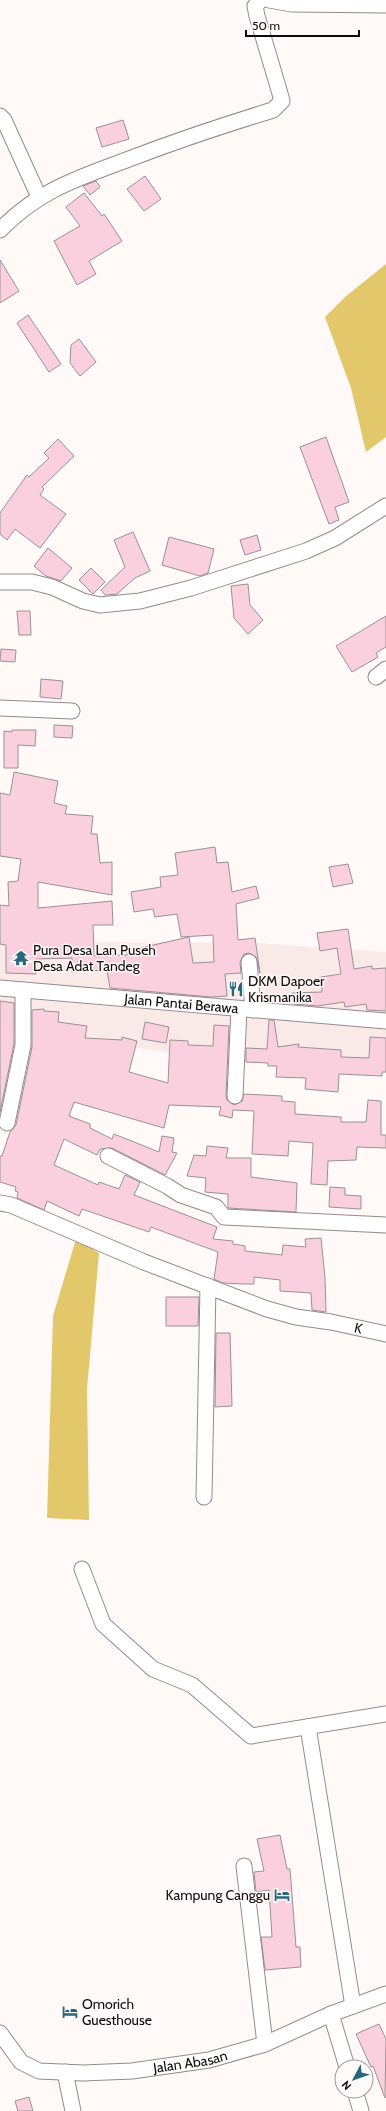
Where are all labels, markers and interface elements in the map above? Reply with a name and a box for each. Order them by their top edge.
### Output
scale bar [246,12,359,38]
text: 50 m [252,18,280,33]
place label: Pura Desa Lan Puseh Desa Adat Tandeg [33,941,156,975]
temple icon: Pura Desa Lan Puseh Desa Adat Tandeg [12,949,30,967]
place label: DKM Dapoer Krismanika [248,972,325,1006]
restaurant icon: DKM Dapoer Krismanika [227,980,245,998]
street label: Jalan Pantai Berawa [123,990,239,1017]
street label: K [353,1318,364,1338]
place label: Kampung Canggu [166,1886,270,1904]
hotel icon: Kampung Canggu [273,1886,291,1904]
place label: Omorich Guesthouse [82,1995,152,2029]
hotel icon: Omorich Guesthouse [61,2003,79,2021]
street label: Jalan Abasan [151,2046,229,2077]
north arrow [334,2059,374,2099]
text: N [339,2078,354,2093]

